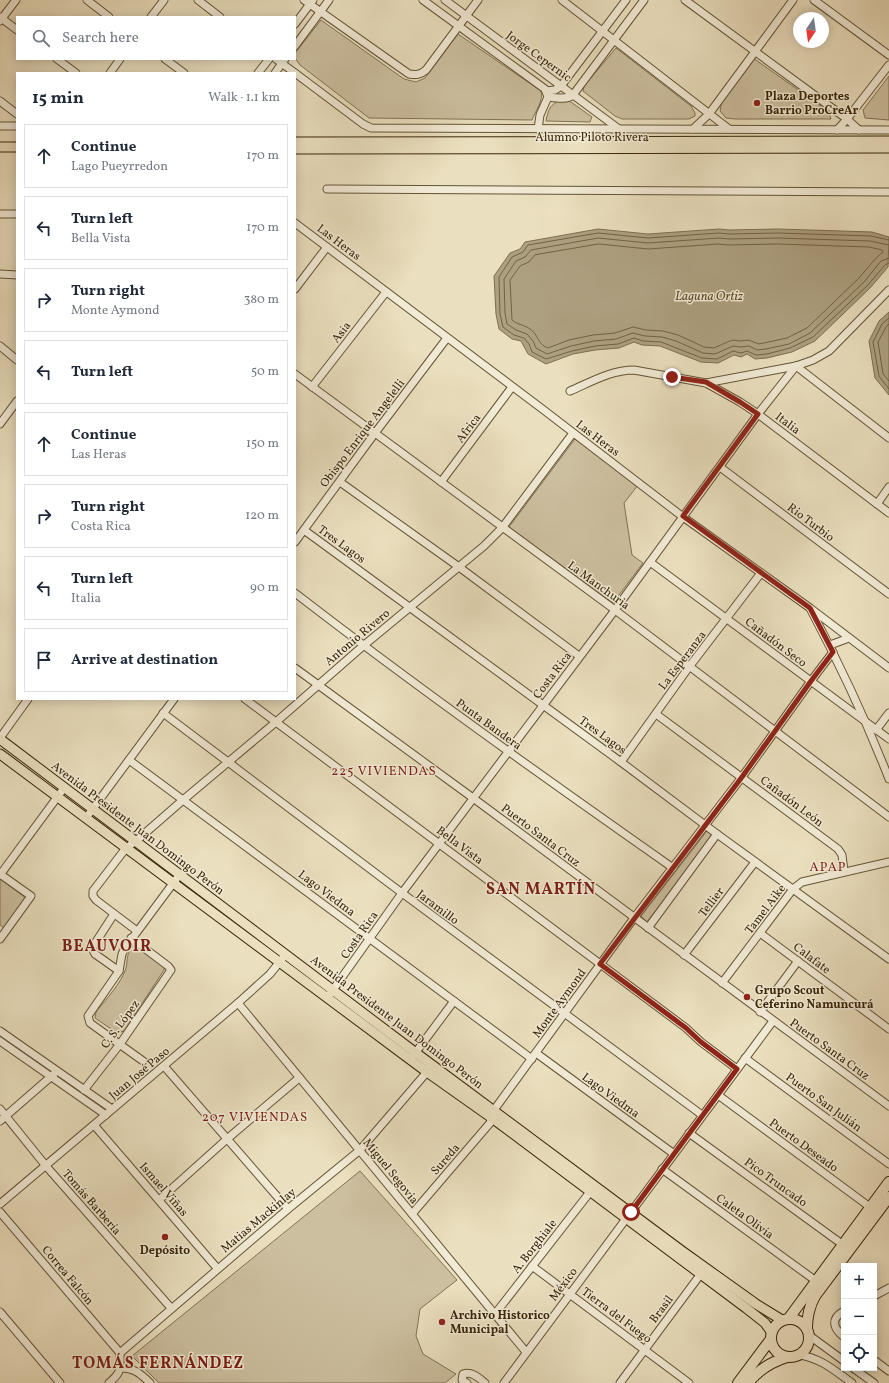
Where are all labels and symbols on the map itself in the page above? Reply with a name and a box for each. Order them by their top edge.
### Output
north arrow [793,12,829,48]
street label: Jorge Cepernic [503,28,574,86]
place label: Plaza Deportes Barrio ProCreAr [765,89,859,119]
marker: Plaza Deportes Barrio ProCreAr [752,98,762,108]
street label: Alumno Piloto Rivera [535,130,649,146]
street label: Las Heras [313,221,364,265]
water label: Laguna Ortiz [675,288,743,306]
street label: Asia [328,319,355,347]
route end [663,368,681,386]
street label: Obispo Enrique Angelelli [317,376,409,491]
street label: Italia [772,409,803,439]
street label: Africa [453,411,485,446]
street label: Las Heras [572,417,623,461]
street label: Rio Turbio [784,500,837,546]
street label: Tres Lagos [314,522,368,567]
street label: La Manchuria [564,558,633,614]
street label: Antonio Rivero [322,606,394,670]
street label: Cañadón Seco [741,614,810,671]
street label: La Esperanza [655,628,710,693]
street label: Costa Rica [530,649,576,702]
street label: Punta Bandera [452,696,525,754]
street label: Tres Lagos [575,713,629,758]
street label: Avenida Presidente Juan Domingo Perón [48,758,227,899]
district label: 225 VIVIENDAS [331,763,437,781]
street label: Cañadón León [756,773,826,831]
street label: Puerto Santa Cruz [498,801,583,871]
street label: Bella Vista [433,823,486,869]
district label: APAP [810,859,846,877]
street label: Lago Viedma [295,867,358,921]
district label: SAN MARTÍN [486,879,596,901]
street label: Tamel Aike [742,881,790,938]
street label: Tellier [695,884,728,921]
street label: Jaramillo [413,887,462,929]
street label: Costa Rica [337,908,382,963]
district label: BEAUVOIR [62,936,152,958]
street label: Calafate [789,939,834,978]
street label: Avenida Presidente Juan Domingo Perón [307,952,486,1093]
street label: Monte Aymond [529,966,590,1041]
place label: Grupo Scout Ceferino Namuncurá [755,983,874,1013]
marker: Grupo Scout Ceferino Namuncurá [742,992,752,1002]
street label: C. S. López [98,997,144,1052]
street label: Puerto Santa Cruz [786,1015,873,1084]
street label: Juan José Paso [106,1044,173,1104]
street label: Lago Viedma [578,1069,642,1122]
street label: Puerto San Julián [782,1070,865,1136]
district label: 207 VIVIENDAS [202,1109,308,1127]
street label: Puerto Deseado [766,1115,841,1176]
street label: Miguel Segovia [359,1136,422,1208]
street label: Sureda [428,1140,464,1179]
street label: Pico Truncado [741,1154,810,1211]
street label: Ismael Viñas [135,1159,191,1220]
street label: Tomás Barbería [58,1166,124,1239]
street label: Matias Mackinlay [218,1184,300,1257]
street label: Caleta Olivia [712,1190,776,1243]
route start [622,1203,640,1221]
street label: A. Borghiale [509,1216,561,1277]
marker: Depósito [160,1232,170,1242]
street label: Correa Falcón [38,1243,97,1309]
place label: Depósito [140,1243,190,1259]
street label: México [546,1265,582,1305]
street label: Tierra del Fuego [578,1284,655,1347]
street label: Brasil [646,1292,678,1327]
place label: Archivo Historico Municipal [450,1308,550,1338]
marker: Archivo Historico Municipal [437,1317,447,1327]
district label: TOMÁS FERNÁNDEZ [72,1353,244,1375]

